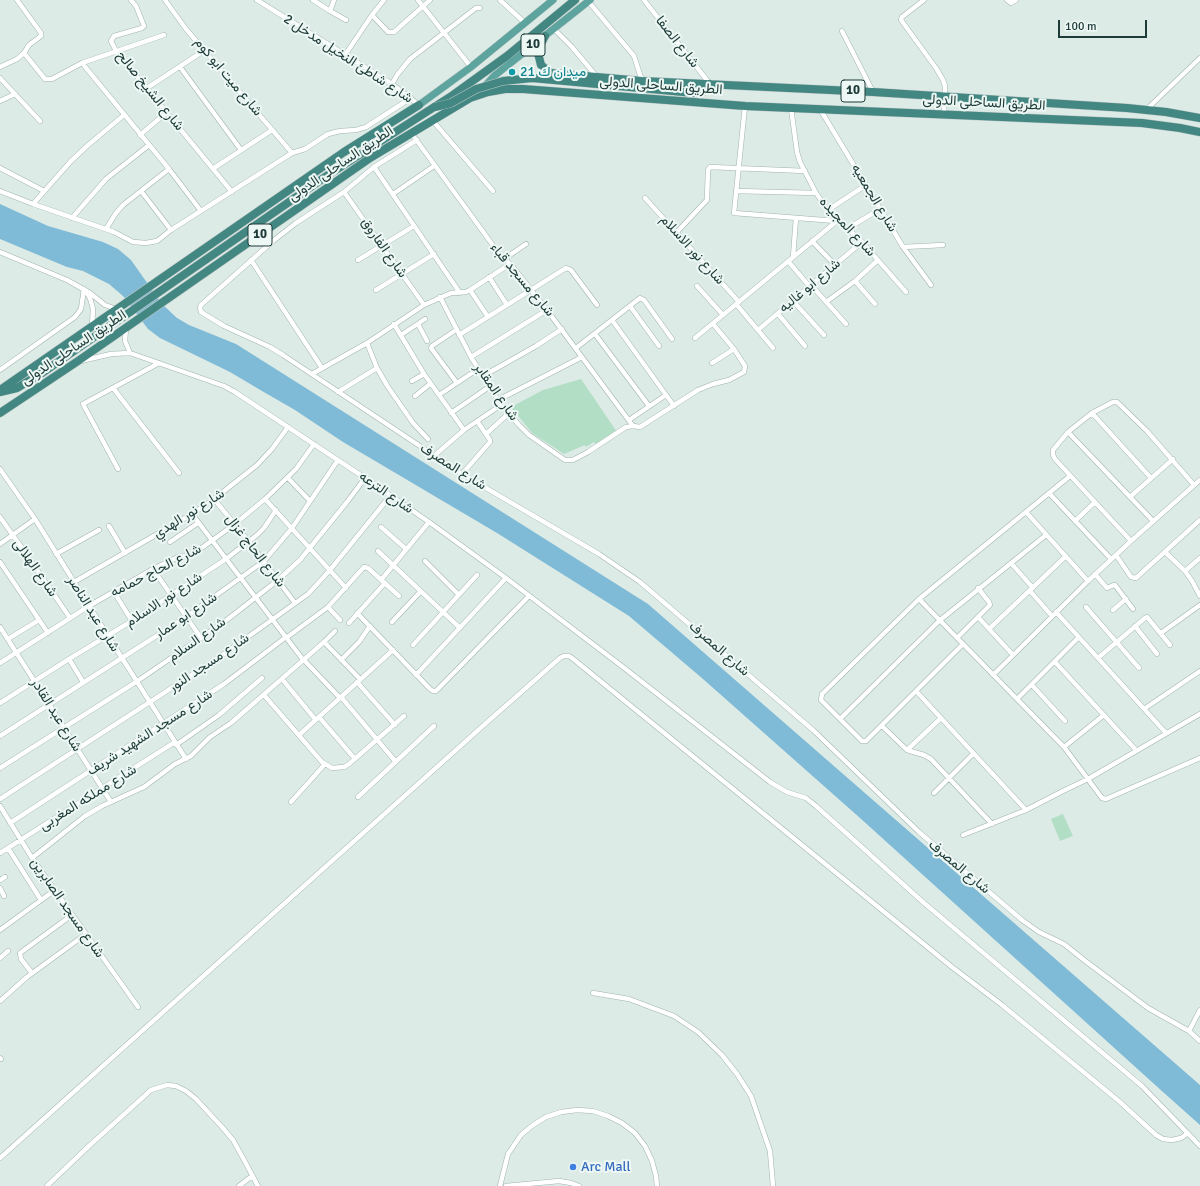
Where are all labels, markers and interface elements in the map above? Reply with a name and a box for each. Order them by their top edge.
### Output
street label: شارع شاطئ النخيل مدخل 2 [280,11,416,107]
scale bar [1060,12,1149,38]
street label: شارع الصفا [652,13,702,71]
text: 100 m [1065,19,1097,34]
street label: شارع ميت ابو كوم [190,34,266,120]
road number: 10 [521,34,545,56]
street label: شارع الشيخ صالح [113,48,187,134]
place label: ميدان ك 21 [520,64,586,80]
marker: ميدان ك 21 [507,67,517,77]
street label: الطريق الساحلى الدولى [599,73,723,99]
road number: 10 [841,80,865,102]
street label: الطريق الساحلى الدولى [922,91,1046,115]
street label: الطريق الساحلى الدولى [285,123,397,205]
street label: شارع الجمعيه [847,161,901,235]
street label: شارع المجيده [815,194,879,260]
street label: شارع نور الاسلام [656,212,728,288]
street label: شارع الفاروق [357,215,411,281]
road number: 10 [248,224,272,246]
street label: شارع مسجد قباء [486,240,558,320]
street label: شارع ابو غاليه [776,255,844,317]
street label: الطريق الساحلى الدولى [18,307,130,389]
street label: شارع المقابر [470,360,522,424]
street label: شارع المصرف [417,440,489,494]
street label: شارع الترعه [356,468,416,518]
street label: شارع نور الهدي [150,485,228,543]
street label: شارع الحاج غزال [221,511,289,591]
street label: شارع الهلالى [9,536,61,600]
street label: شارع الحاج حمامه [108,541,204,601]
street label: شارع نور الاسلام [122,569,206,631]
street label: شارع عبد الناصر [63,573,123,655]
street label: شارع ابو عمار [152,589,220,643]
street label: شارع السلام [165,614,229,666]
street label: شارع المصرف [685,618,753,680]
street label: شارع مسجد النور [166,630,252,696]
street label: شارع عبد القادر [27,675,85,755]
street label: شارع مسجد الشهيد شريف [84,686,216,780]
street label: شارع مملكه المغربى [36,761,140,835]
street label: شارع المصرف [925,836,993,898]
street label: شارع مسجد الصابرين [26,855,108,961]
place label: Arc Mall [581,1159,631,1175]
marker: Arc Mall [568,1162,578,1172]

